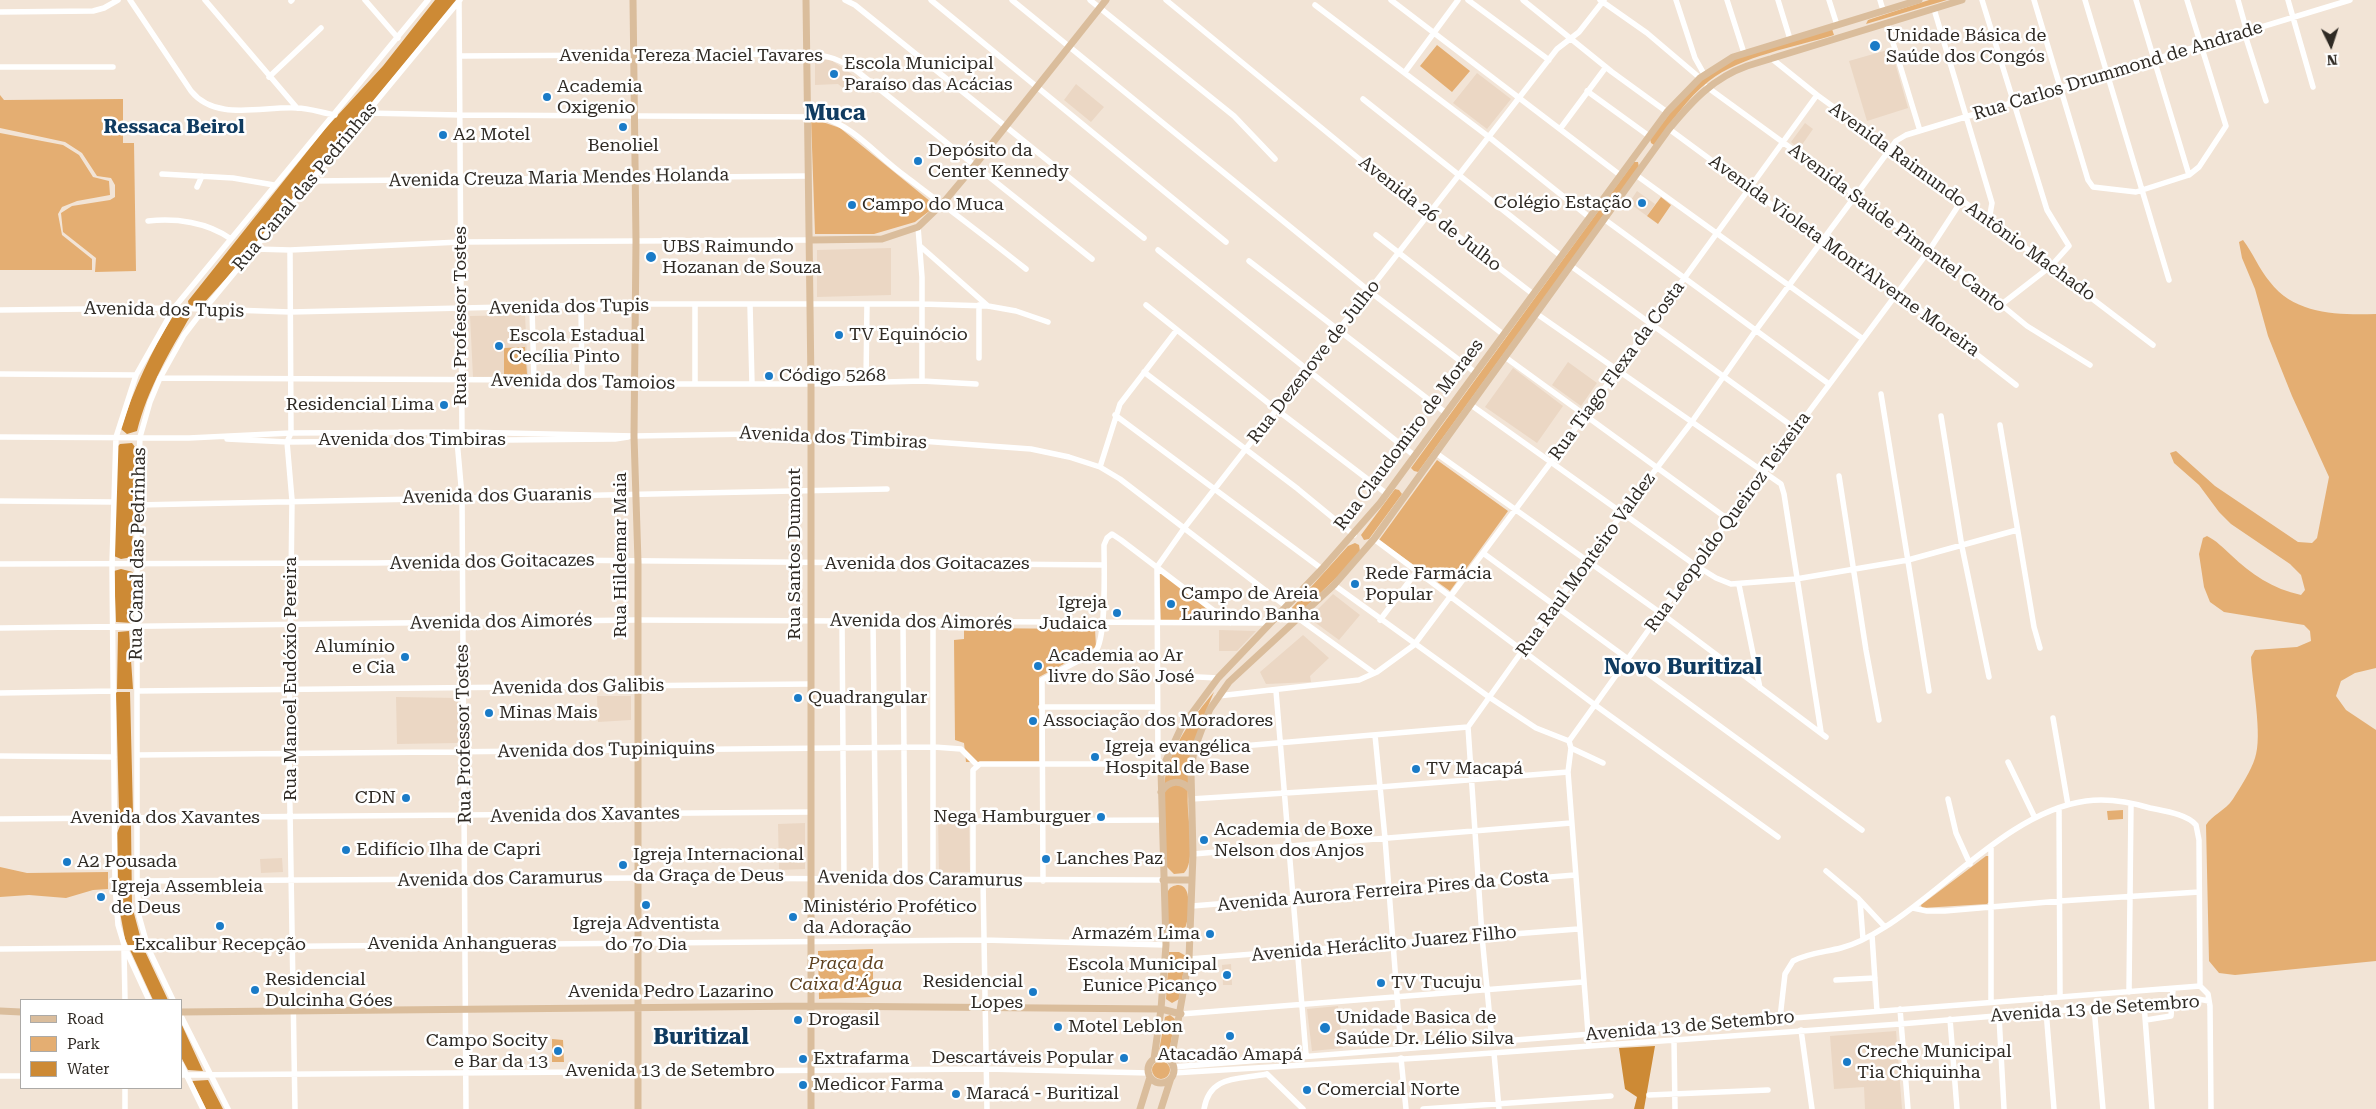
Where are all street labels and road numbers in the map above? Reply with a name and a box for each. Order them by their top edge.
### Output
street label: Rua Carlos Drummond de Andrade [1971,17,2265,125]
street label: Avenida Tereza Maciel Tavares [559,45,823,67]
street label: Rua Canal das Pedrinhas [228,98,382,276]
street label: Avenida Raimundo Antônio Machado [1824,98,2100,306]
street label: Avenida Saúde Pimentel Canto [1784,139,2010,317]
street label: Avenida Violeta Mont'Alverne Moreira [1704,151,1984,361]
street label: Avenida 26 de Julho [1354,152,1506,276]
street label: Avenida Creuza Maria Mendes Holanda [389,164,729,192]
street label: Rua Professor Tostes [450,226,472,406]
street label: Rua Dezenove de Julho [1243,276,1385,448]
street label: Rua Tiago Flexa da Costa [1545,277,1689,465]
street label: Avenida dos Tupis [489,295,649,319]
street label: Avenida dos Tupis [84,298,244,322]
street label: Rua Claudomiro de Moraes [1330,335,1488,535]
street label: Avenida dos Tamoios [491,370,675,394]
street label: Rua Leopoldo Queiroz Teixeira [1641,408,1815,636]
street label: Avenida dos Timbiras [739,422,927,454]
street label: Avenida dos Timbiras [318,429,506,451]
street label: Rua Canal das Pedrinhas [125,447,151,661]
street label: Rua Santos Dumont [784,468,806,640]
street label: Rua Raul Monteiro Valdez [1512,469,1660,661]
street label: Rua Hildemar Maia [610,472,632,638]
street label: Avenida dos Guaranis [402,484,592,508]
street label: Avenida dos Goitacazes [389,549,595,575]
street label: Avenida dos Goitacazes [825,553,1029,575]
street label: Rua Manoel Eudóxio Pereira [280,557,302,801]
street label: Avenida dos Aimorés [410,610,592,634]
street label: Avenida dos Aimorés [830,610,1012,634]
street label: Rua Professor Tostes [452,644,476,824]
street label: Avenida dos Galibis [492,675,664,699]
street label: Avenida dos Tupiniquins [497,737,715,763]
street label: Avenida dos Xavantes [490,803,680,827]
street label: Avenida dos Xavantes [70,807,260,829]
street label: Avenida dos Caramurus [397,866,603,892]
street label: Avenida dos Caramurus [817,866,1023,892]
street label: Avenida Aurora Ferreira Pires da Costa [1216,866,1550,916]
street label: Avenida Heráclito Juarez Filho [1251,922,1517,966]
street label: Avenida Anhangueras [368,933,556,955]
street label: Avenida Pedro Lazarino [568,981,774,1003]
street label: Avenida 13 de Setembro [1990,991,2200,1027]
street label: Avenida 13 de Setembro [1585,1006,1795,1046]
street label: Avenida 13 de Setembro [565,1060,775,1082]

